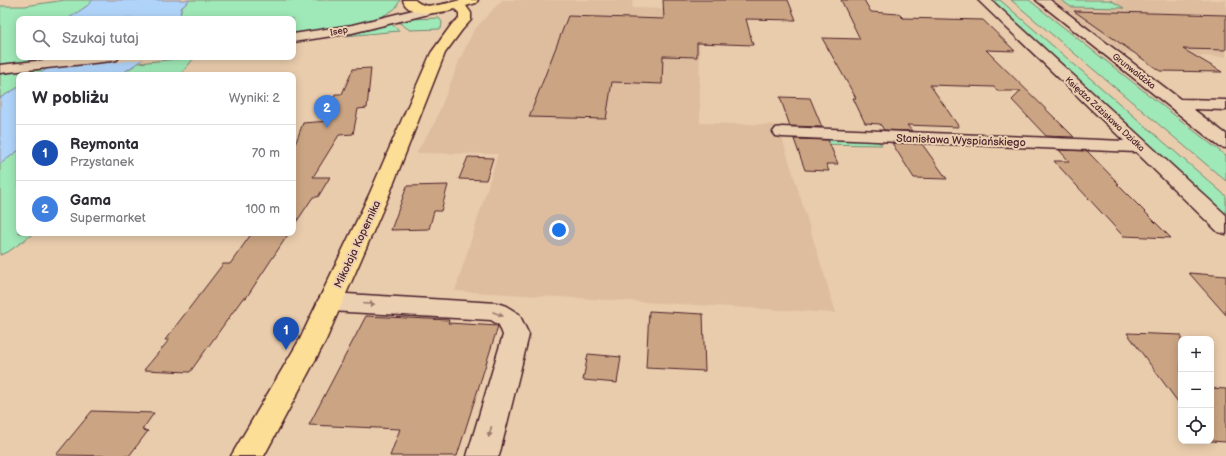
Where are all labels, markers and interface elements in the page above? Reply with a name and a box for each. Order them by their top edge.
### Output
search box [16,16,296,60]
street label: Isep [329,24,349,39]
icon: search [30,27,52,49]
text: Szukaj tutaj [62,29,139,48]
street label: Grunwaldzka [1110,51,1158,92]
street label: Księdza Zdzisława Dzidka [1063,75,1147,154]
text: W pobliżu [32,88,109,108]
text: Wyniki: 2 [229,90,280,106]
pin: 2 [314,95,340,128]
street label: Stanisława Wyspiańskiego [896,132,1026,149]
text: Reymonta [70,135,139,154]
text: 1 [42,145,48,161]
text: 70 m [252,145,280,161]
text: Przystanek [70,154,134,170]
text: Gama [70,191,111,210]
street label: Mikołaja Kopernika [331,198,383,290]
text: 2 [41,201,49,217]
text: 100 m [245,201,280,217]
text: Supermarket [70,210,146,226]
your location [549,220,569,240]
one-way arrow [363,301,375,308]
one-way arrow [493,311,504,317]
pin: 1 [273,317,299,350]
map controls [1178,336,1214,444]
button: + [1178,336,1214,372]
button: − [1178,372,1214,408]
button: locate [1178,408,1214,444]
one-way arrow [486,426,492,438]

